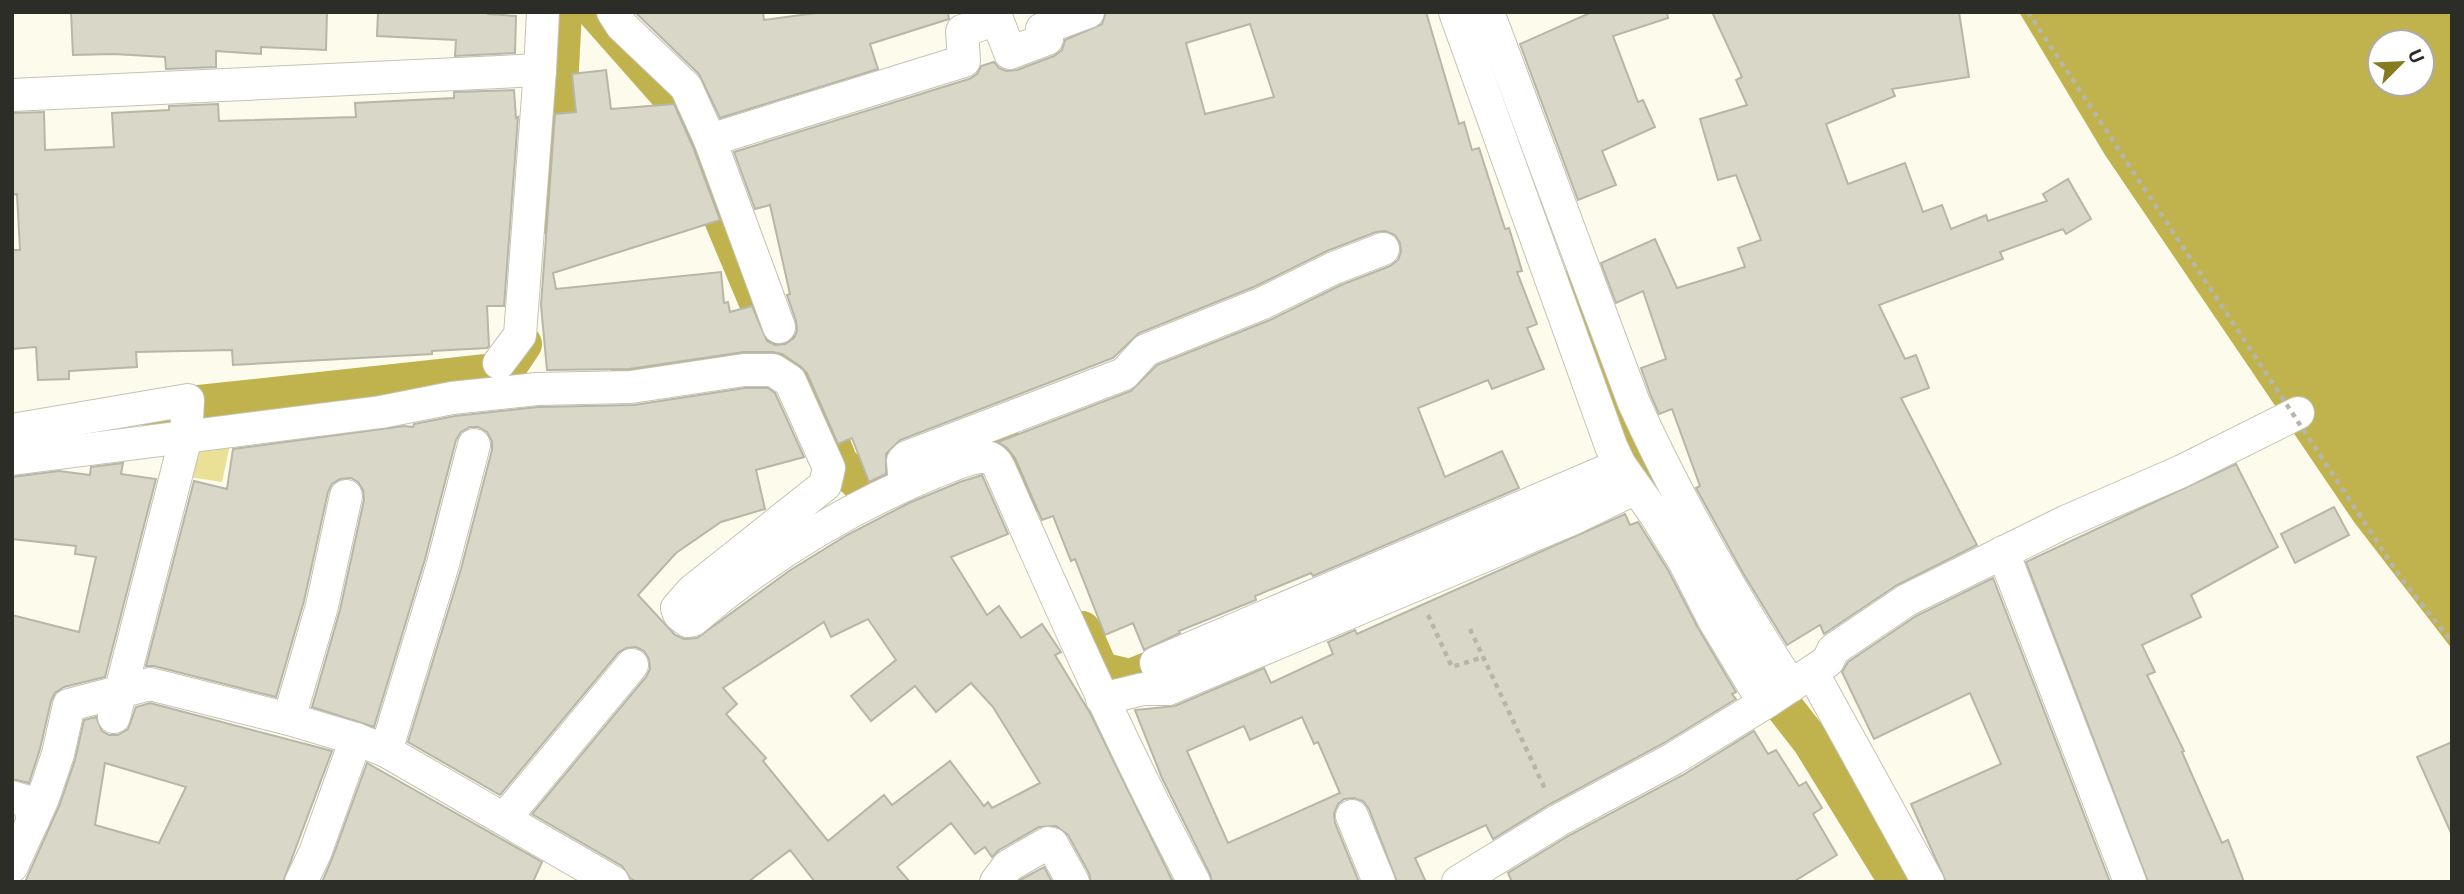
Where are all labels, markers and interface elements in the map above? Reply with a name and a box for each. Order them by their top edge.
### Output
north arrow [2366,28,2436,98]
text: U [2403,46,2429,67]

